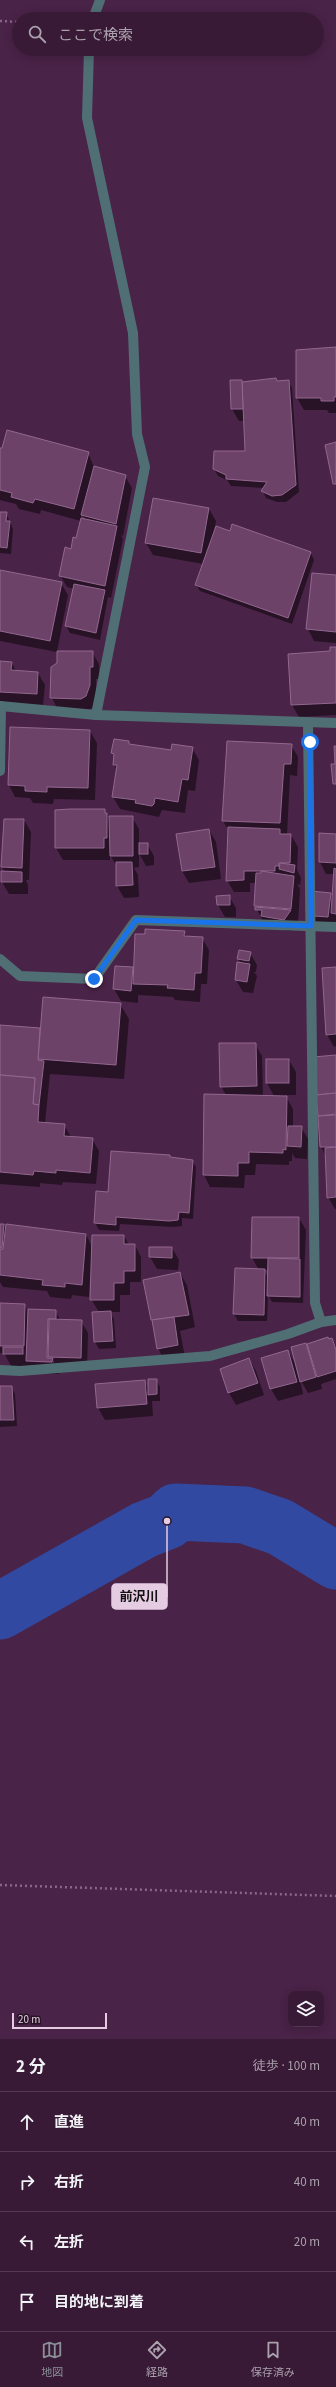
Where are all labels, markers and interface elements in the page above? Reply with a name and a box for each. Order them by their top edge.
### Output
search box [12,12,324,56]
icon: search [26,23,48,45]
text: ここで検索 [58,25,133,46]
route start [301,733,319,751]
route end [85,970,103,988]
callout: 前沢川 [112,1584,167,1609]
text: 前沢川 [119,1588,159,1606]
map controls [288,1991,324,2027]
button: layers [288,1991,324,2027]
scale bar [12,2011,107,2030]
text: 20 m [18,2012,40,2027]
text: 2 分 [16,2055,45,2079]
text: 徒歩 · 100 m [253,2057,320,2075]
icon: ahead [16,2111,38,2133]
text: 直進 [54,2112,84,2133]
text: 40 m [294,2113,320,2131]
icon: right [16,2171,38,2193]
text: 右折 [54,2172,84,2193]
text: 40 m [294,2173,320,2191]
icon: left [16,2231,38,2253]
text: 左折 [54,2232,84,2253]
text: 20 m [294,2233,320,2251]
icon: arrive [16,2291,38,2313]
text: 目的地に到着 [54,2292,144,2313]
tab: 地図 [41,2339,63,2380]
tab: 経路 [146,2339,168,2380]
tab: 保存済み [251,2339,295,2380]

